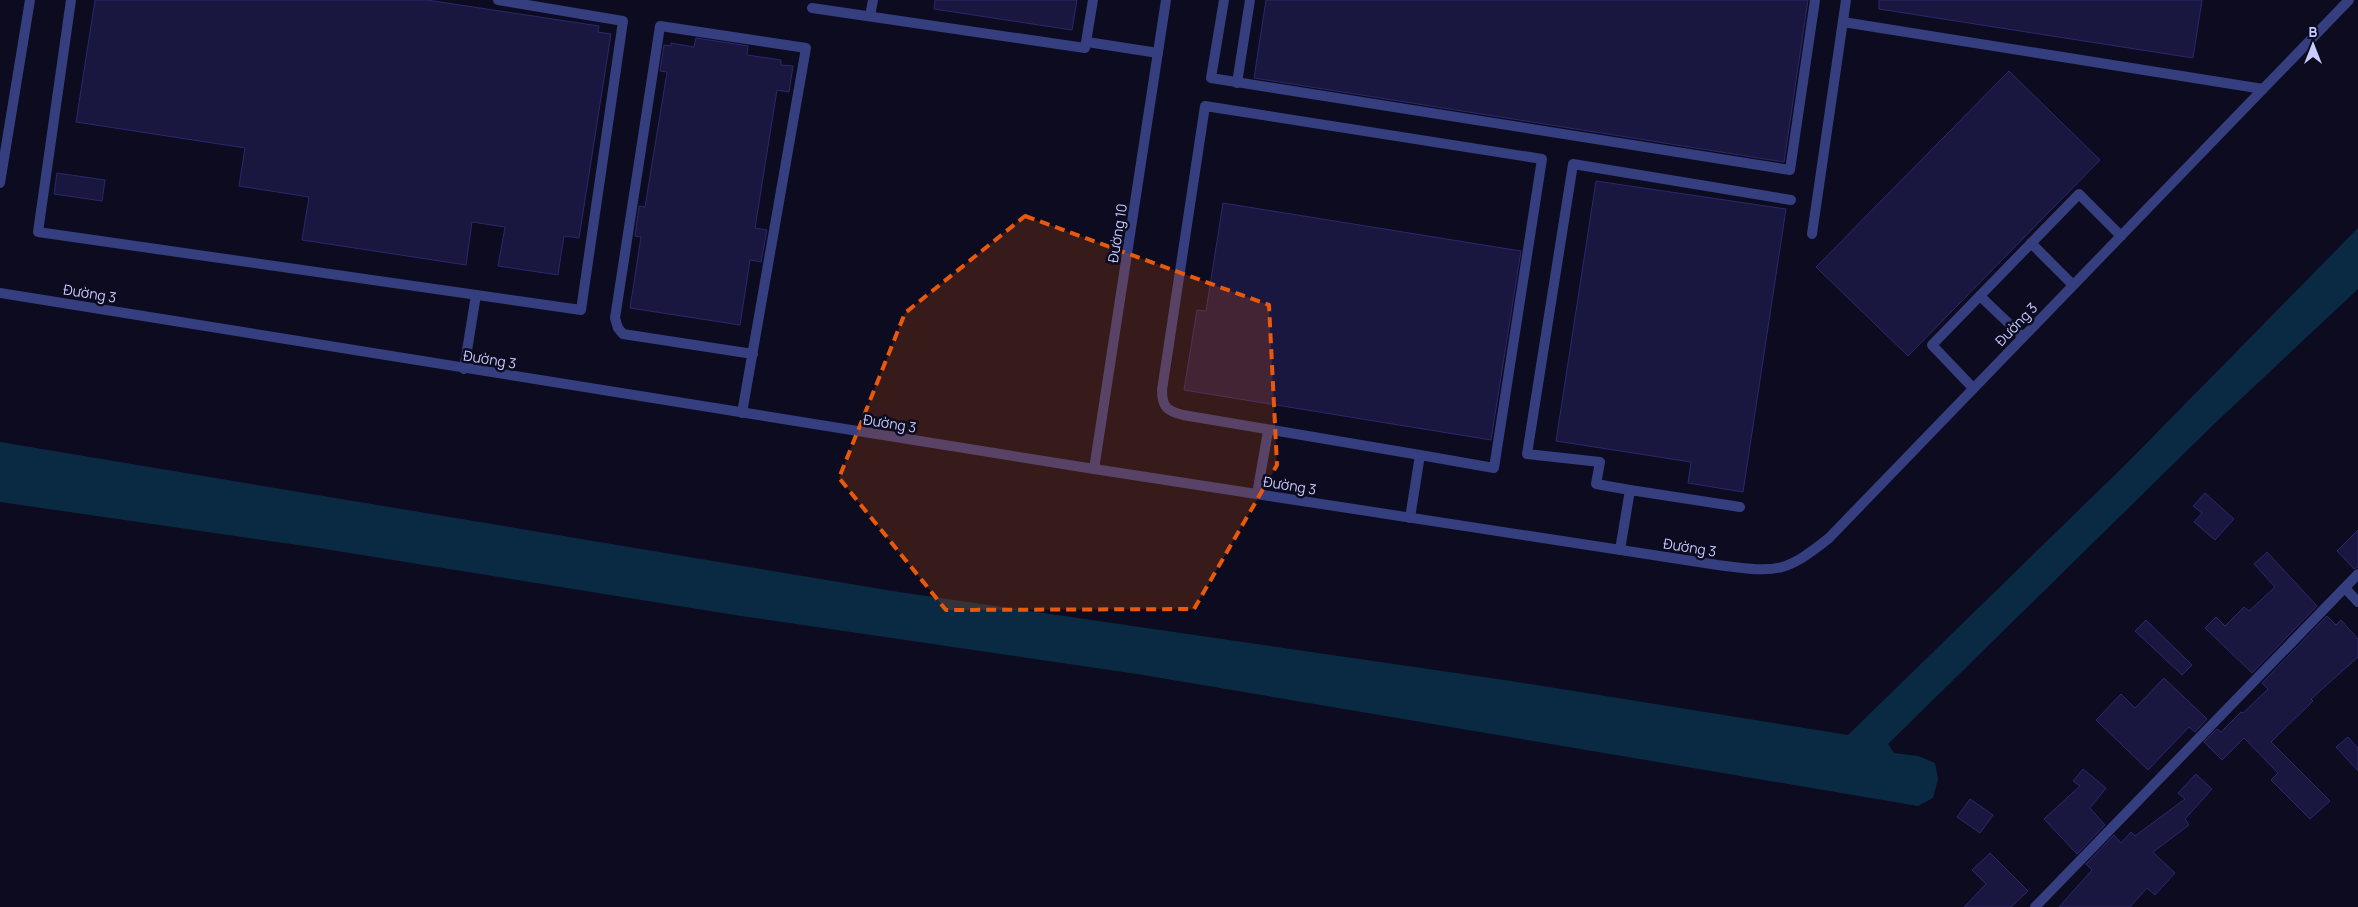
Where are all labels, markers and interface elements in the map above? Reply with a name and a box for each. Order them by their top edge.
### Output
north arrow [2288,20,2338,70]
text: B [2309,22,2318,41]
street label: Đường 10 [1103,202,1131,264]
street label: Đường 3 [62,279,118,307]
street label: Đường 3 [1991,298,2041,350]
street label: Đường 3 [462,345,518,373]
street label: Đường 3 [862,409,918,437]
street label: Đường 3 [1262,471,1318,499]
street label: Đường 3 [1662,533,1718,561]

